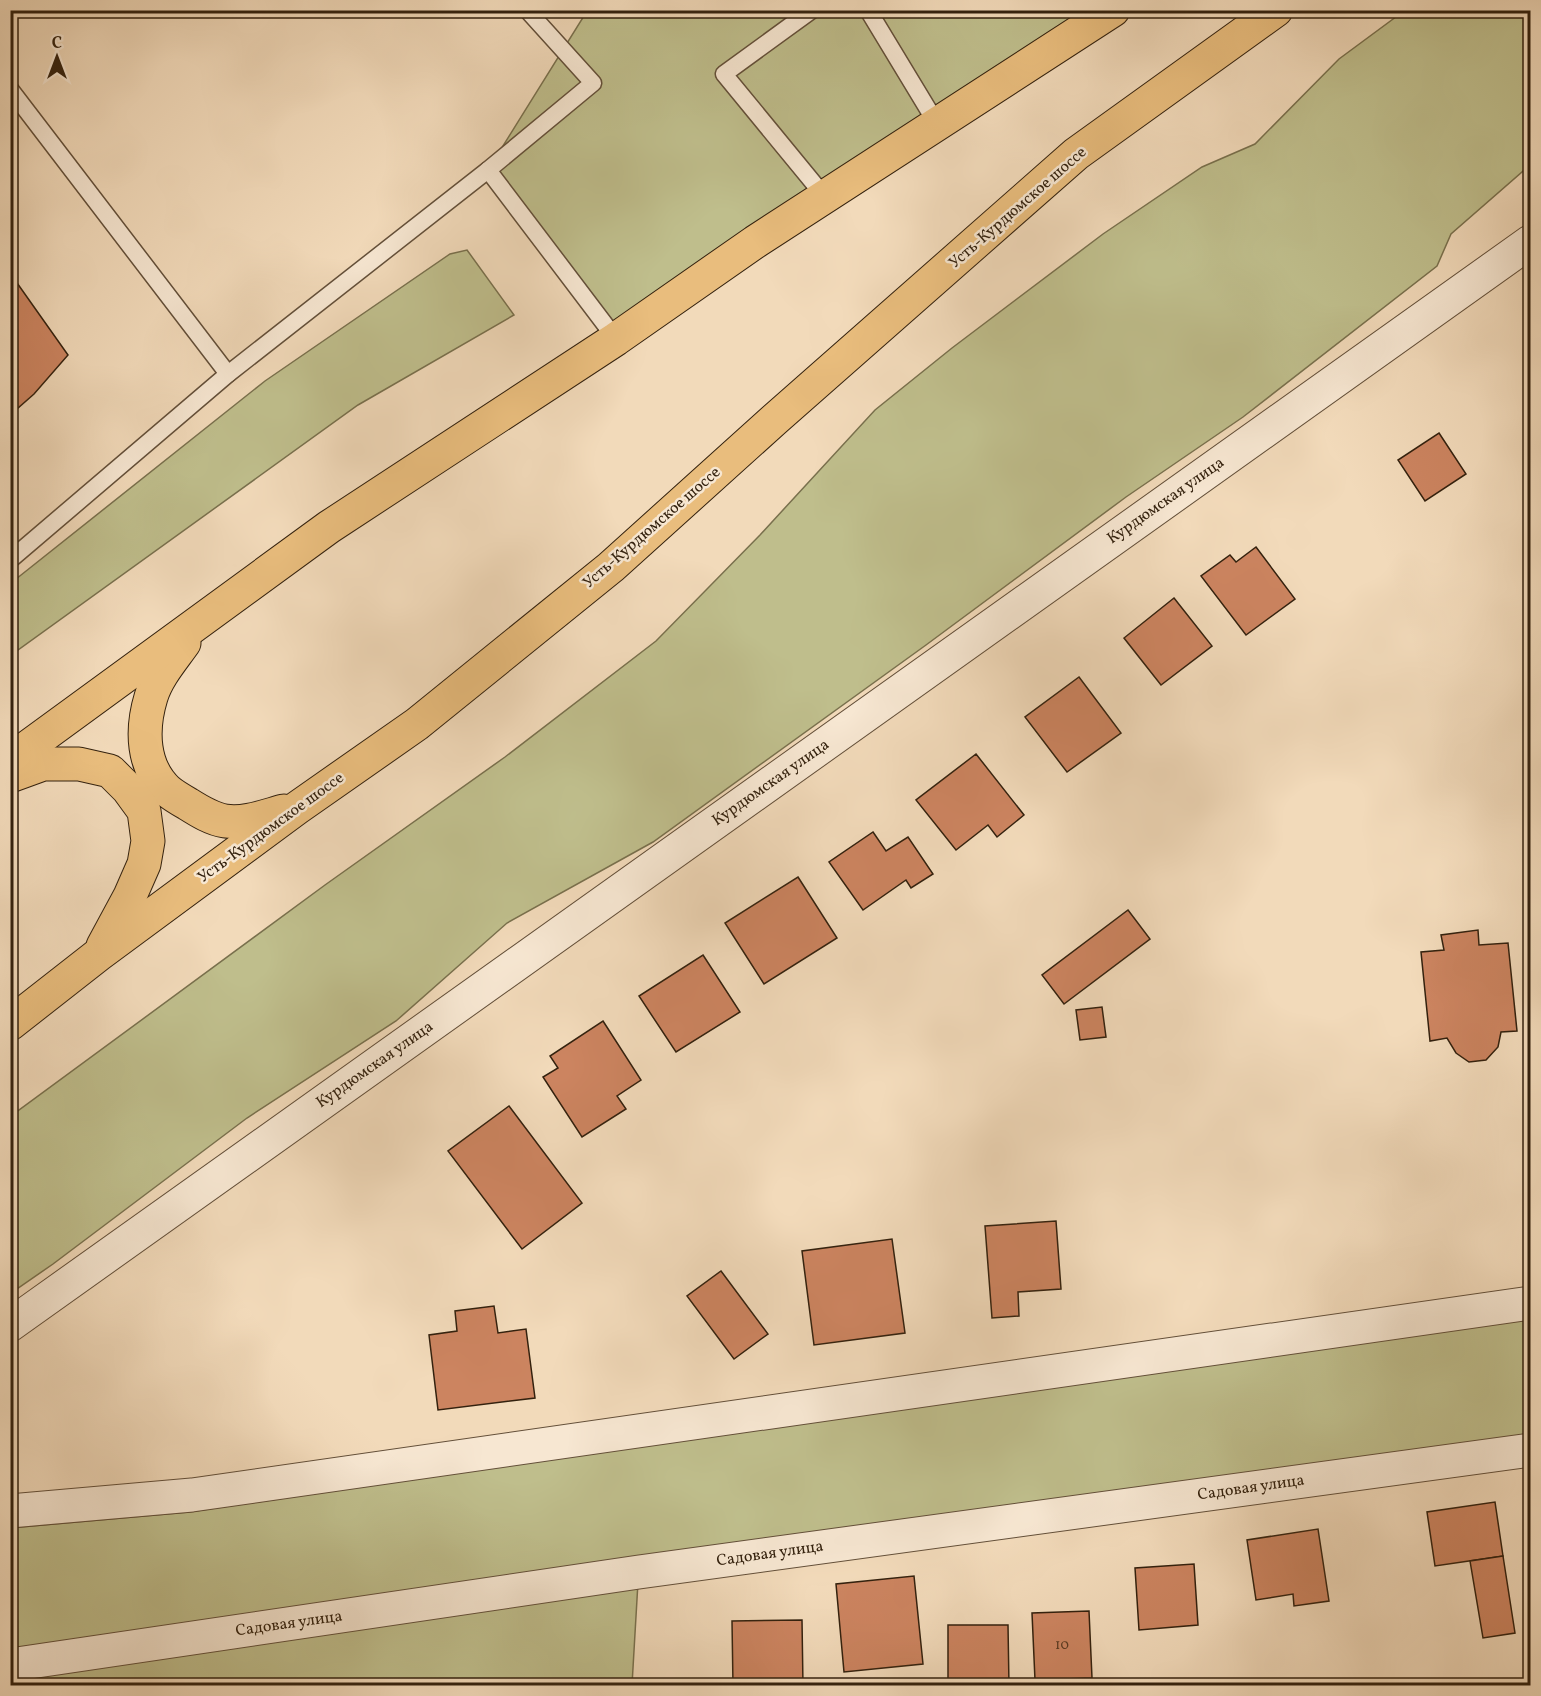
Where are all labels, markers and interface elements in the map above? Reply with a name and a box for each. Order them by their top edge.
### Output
north arrow [27,27,87,87]
text: С [52,33,62,55]
street label: Усть-Курдюмское шоссе [944,142,1092,274]
street label: Курдюмская улица [1103,452,1229,550]
street label: Усть-Курдюмское шоссе [578,462,726,594]
street label: Курдюмская улица [708,734,834,832]
street label: Усть-Курдюмское шоссе [193,767,349,889]
street label: Курдюмская улица [312,1016,438,1114]
street label: Садовая улица [1196,1470,1306,1506]
street label: Садовая улица [715,1536,825,1572]
street label: Садовая улица [234,1606,344,1642]
house number: 10 [1055,1636,1069,1655]

